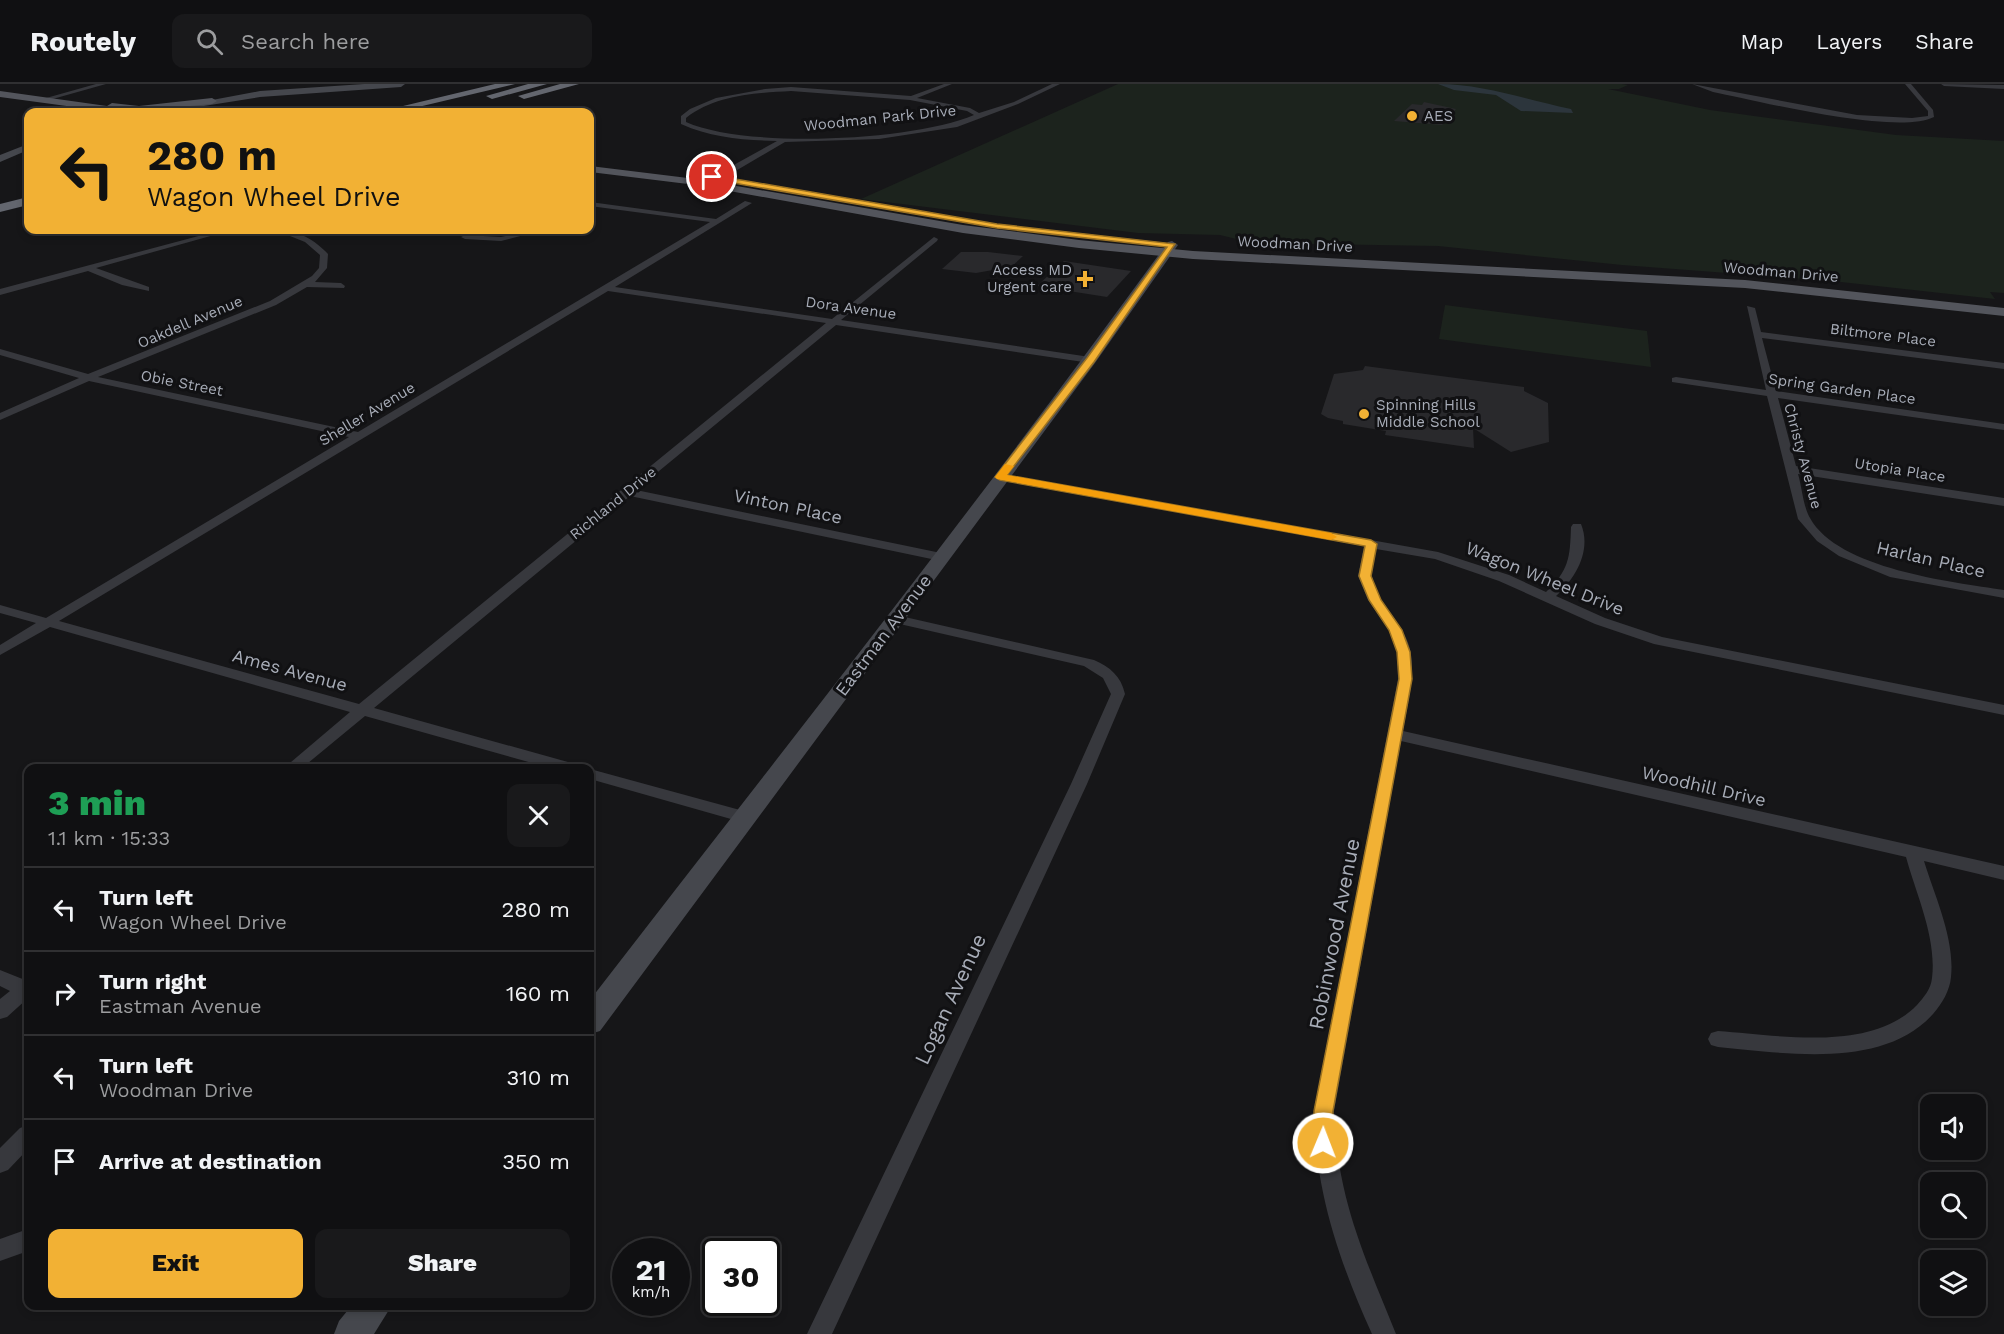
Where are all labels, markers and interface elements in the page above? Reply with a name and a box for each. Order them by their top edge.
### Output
search box [172,14,592,68]
text: Routely [30,25,136,58]
icon: search [193,25,226,58]
text: Search here [241,29,370,54]
text: Map [1740,29,1783,54]
text: Layers [1816,29,1882,54]
text: Share [1915,29,1974,54]
street label: Woodman Park Drive [803,101,957,135]
place label: AES [1424,107,1453,125]
marker: AES [1405,109,1419,123]
text: 280 m [147,131,277,180]
icon: left [48,132,126,210]
pin [686,151,737,202]
icon: arrive [695,160,728,193]
text: Wagon Wheel Drive [147,181,400,213]
street label: Woodman Drive [1237,232,1353,256]
street label: Woodman Drive [1723,258,1839,286]
place label: Access MD Urgent care [987,261,1072,296]
marker: Access MD Urgent care [1076,270,1094,288]
street label: Oakdell Avenue [135,292,245,352]
street label: Dora Avenue [804,293,898,323]
street label: Biltmore Place [1829,320,1937,350]
street label: Obie Street [139,366,225,400]
street label: Spring Garden Place [1767,370,1917,408]
street label: Sheller Avenue [316,378,418,450]
place label: Spinning Hills Middle School [1376,396,1480,431]
street label: Christy Avenue [1780,401,1826,511]
marker: Spinning Hills Middle School [1357,407,1371,421]
street label: Utopia Place [1853,454,1947,486]
street label: Richland Drive [566,463,660,543]
street label: Vinton Place [732,484,844,528]
street label: Harlan Place [1875,536,1987,582]
street label: Wagon Wheel Drive [1463,537,1627,619]
street label: Eastman Avenue [831,570,935,700]
street label: Ames Avenue [230,645,350,695]
street label: Woodhill Drive [1640,762,1768,810]
text: 3 min [48,782,146,824]
button: close [507,784,570,847]
text: 1.1 km · 15:33 [48,826,170,850]
street label: Robinwood Avenue [1303,836,1365,1032]
text: Turn left [99,885,193,910]
icon: left [48,893,81,926]
text: 280 m [501,897,570,922]
text: Wagon Wheel Drive [99,910,287,934]
street label: Logan Avenue [909,930,991,1068]
text: Turn right [99,969,206,994]
icon: right [48,977,81,1010]
text: 160 m [506,981,570,1006]
text: Eastman Avenue [99,994,262,1018]
text: Turn left [99,1053,193,1078]
icon: left [48,1061,81,1094]
text: 310 m [506,1065,570,1090]
text: Woodman Drive [99,1078,253,1102]
map controls [1920,1094,1986,1316]
button: sound [1920,1094,1986,1160]
position arrow [1291,1111,1355,1175]
icon: arrive [48,1145,81,1178]
text: Arrive at destination [99,1149,322,1174]
text: 350 m [502,1149,570,1174]
button: search [1920,1172,1986,1238]
button: Exit [48,1229,303,1298]
button: Share [315,1229,570,1298]
speed limit sign: 30 [702,1238,780,1316]
button: layers [1920,1250,1986,1316]
text: 21 [636,1252,666,1287]
text: km/h [632,1283,670,1301]

